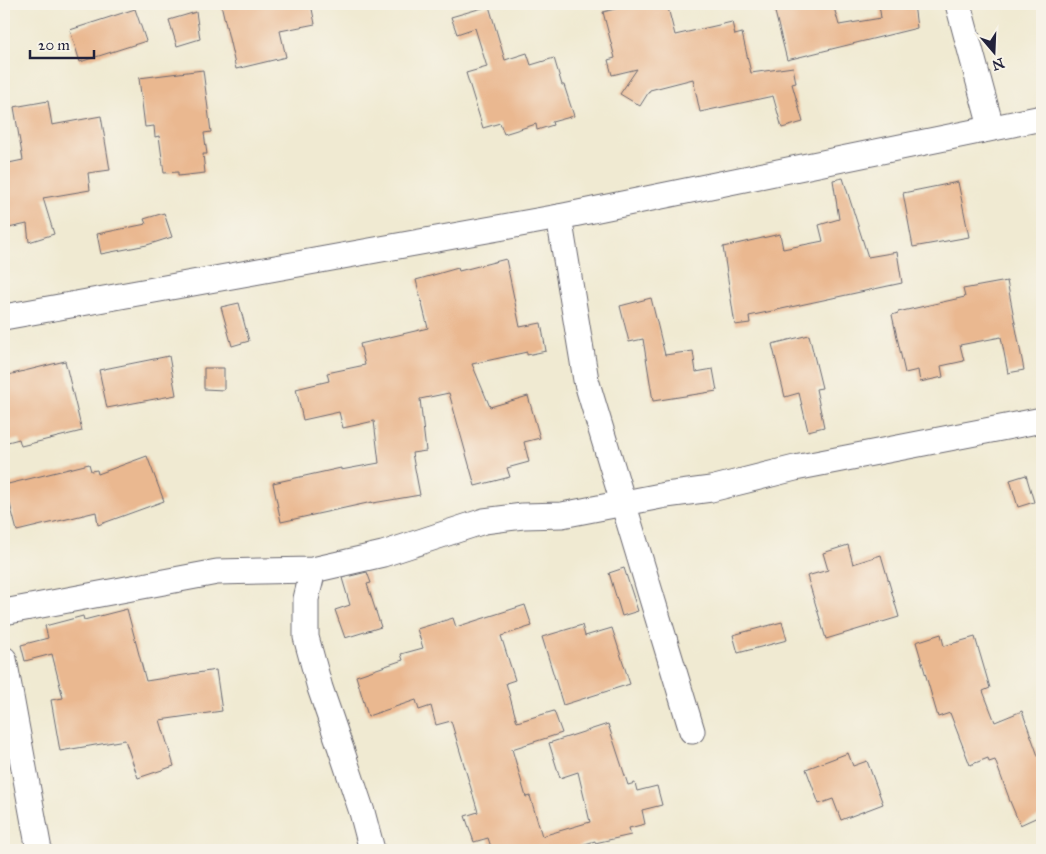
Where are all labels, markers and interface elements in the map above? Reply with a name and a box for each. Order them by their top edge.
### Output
scale bar [30,28,94,60]
north arrow [968,28,1018,78]
text: 20 m [38,36,70,54]
text: N [990,54,1006,74]

